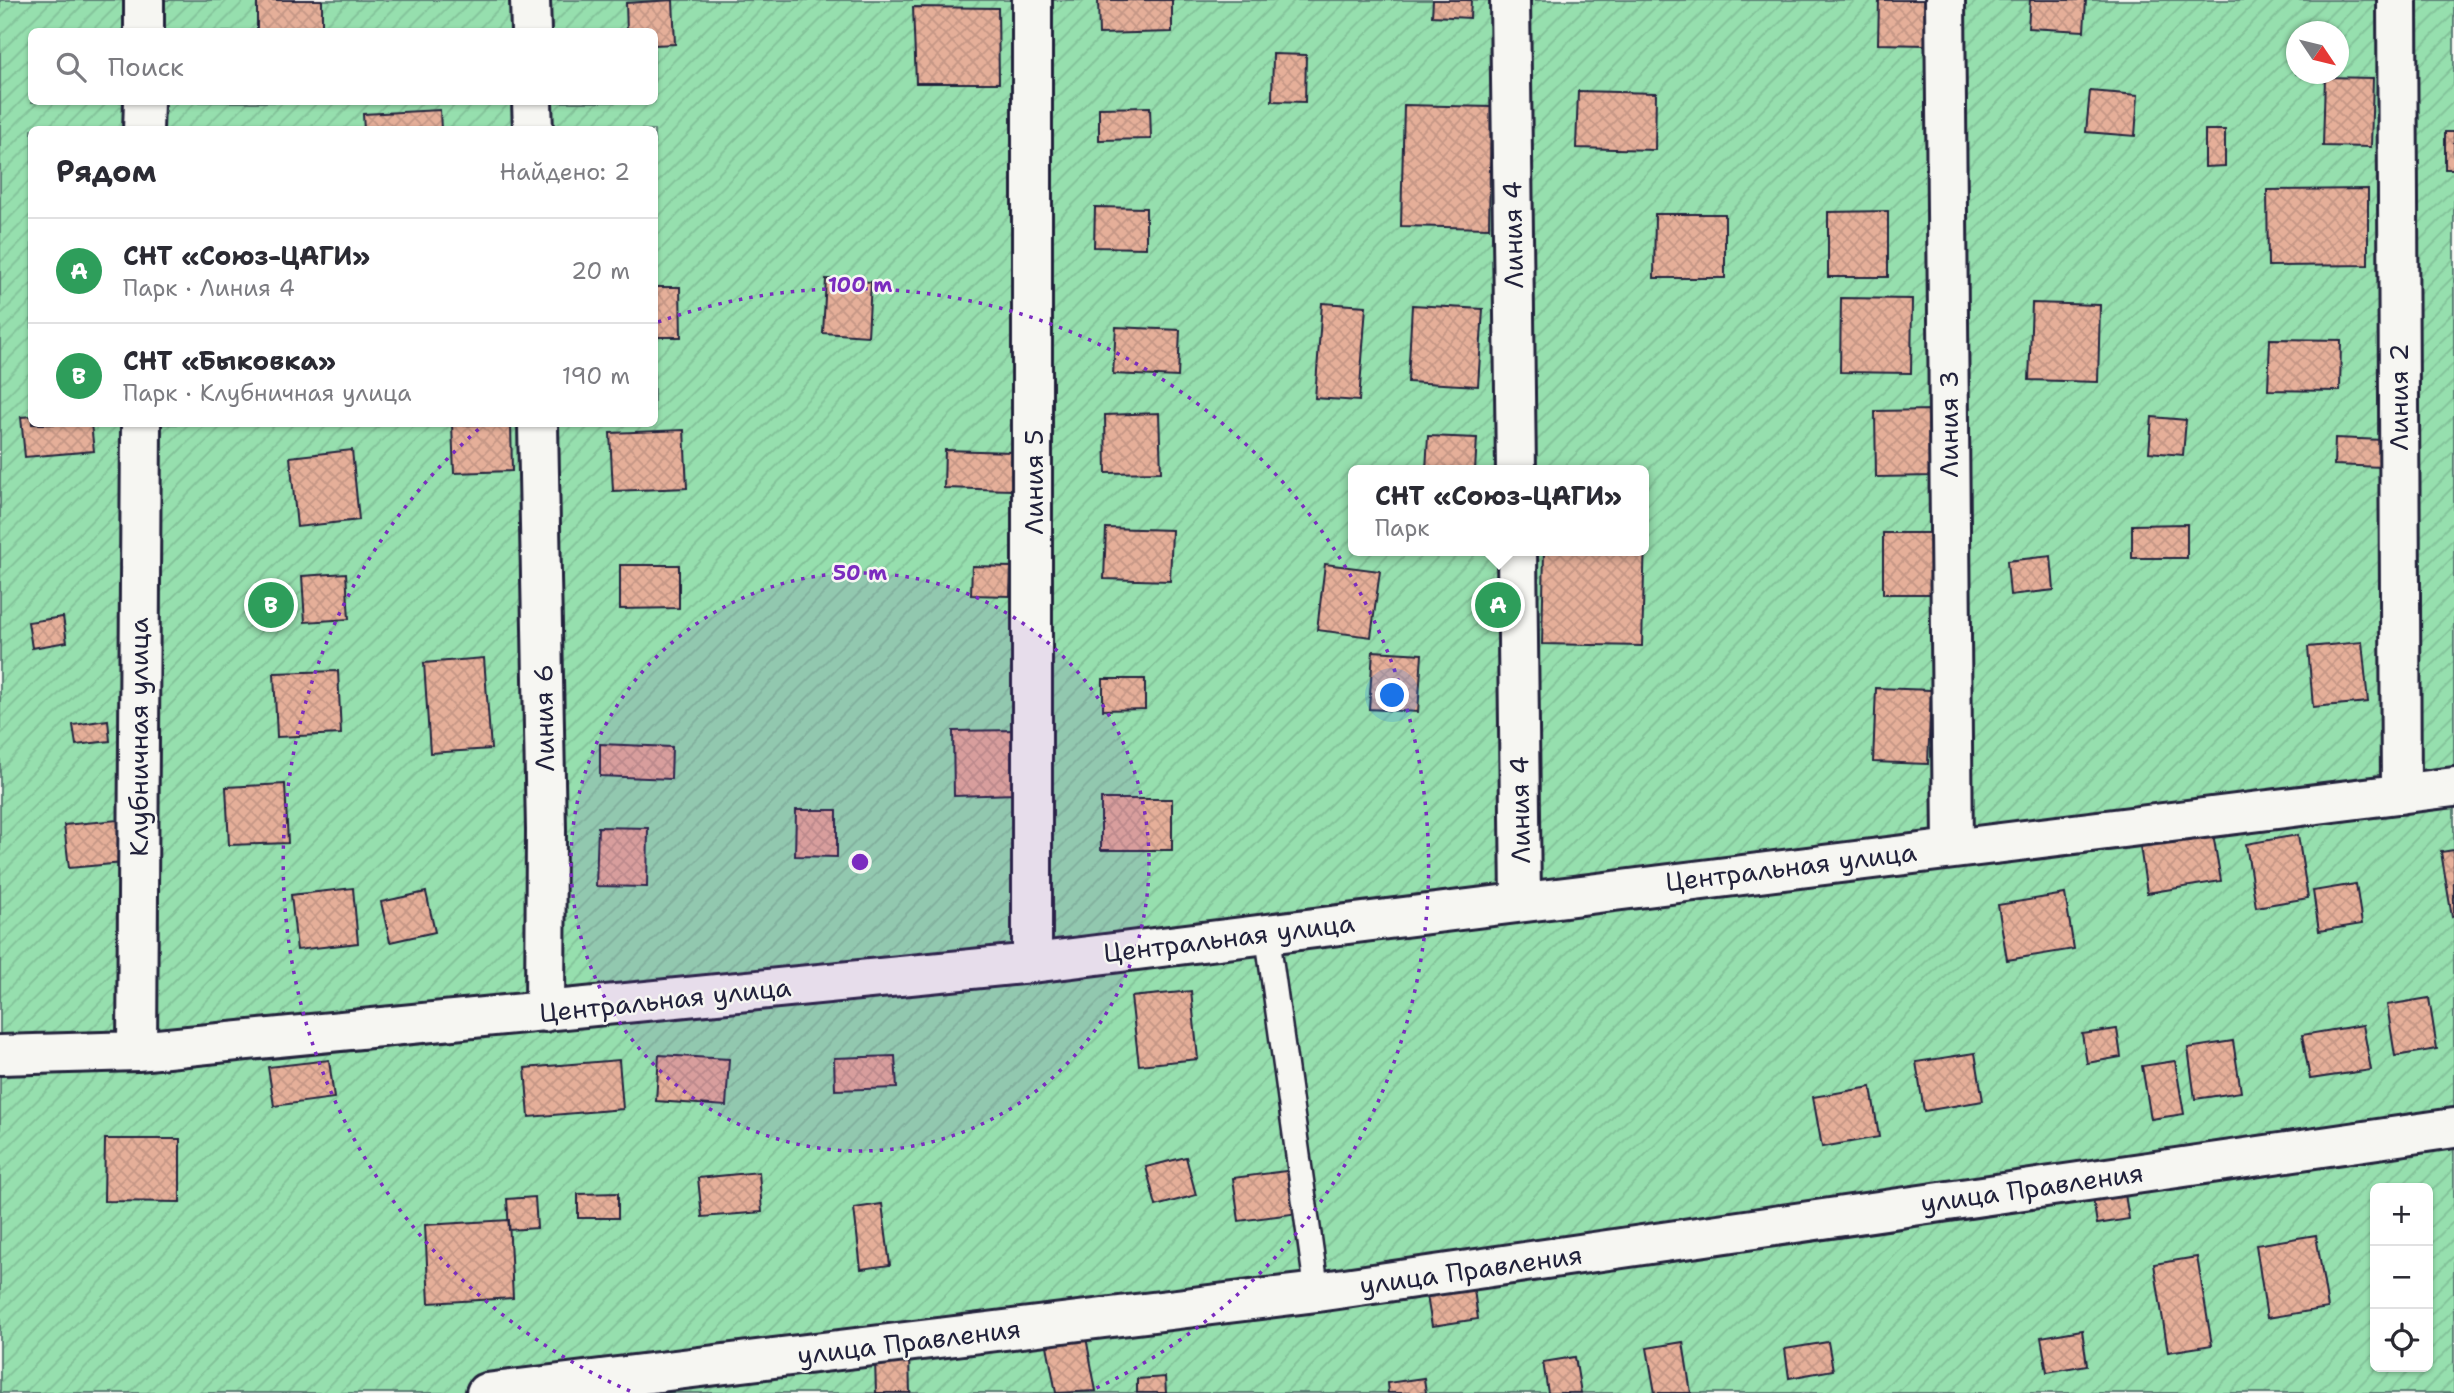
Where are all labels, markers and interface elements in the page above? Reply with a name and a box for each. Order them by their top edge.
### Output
north arrow [2286,21,2349,84]
search box [28,28,658,105]
icon: search [52,48,90,86]
text: Поиск [108,49,184,84]
text: Рядом [56,151,156,192]
text: Найдено: 2 [500,157,630,187]
street label: Линия 4 [1494,181,1531,289]
text: СНТ «Союз-ЦАГИ» [123,238,370,273]
text: A [70,256,88,286]
text: 20 m [571,256,630,286]
text: 100 m [828,271,892,299]
text: Парк · Линия 4 [123,273,295,303]
text: СНТ «Быковка» [123,343,336,378]
street label: Линия 2 [2381,343,2416,451]
text: B [72,361,86,391]
text: 190 m [562,361,630,391]
street label: Линия 3 [1931,370,1966,478]
text: Парк · Клубничная улица [123,378,412,408]
street label: Линия 5 [1016,429,1051,535]
popup [1348,465,1649,556]
text: СНТ «Союз-ЦАГИ» [1375,478,1622,513]
text: Парк [1375,513,1430,543]
text: 50 m [833,559,887,587]
pin: B [248,579,294,631]
pin: A [1475,579,1521,631]
street label: Клубничная улица [121,617,156,857]
street label: Линия 6 [525,664,562,772]
your location [1375,678,1409,712]
street label: Линия 4 [1501,756,1538,864]
street label: Центральная улица [1663,834,1919,899]
centre of rings [848,850,872,874]
street label: Центральная улица [1101,905,1357,970]
street label: Центральная улица [537,969,793,1030]
street label: улица Правления [1918,1155,2146,1220]
map controls [2370,1183,2433,1372]
button: + [2370,1183,2433,1246]
street label: улица Правления [1357,1237,1585,1302]
button: − [2370,1246,2433,1309]
button: locate [2370,1309,2433,1372]
street label: улица Правления [795,1310,1023,1373]

